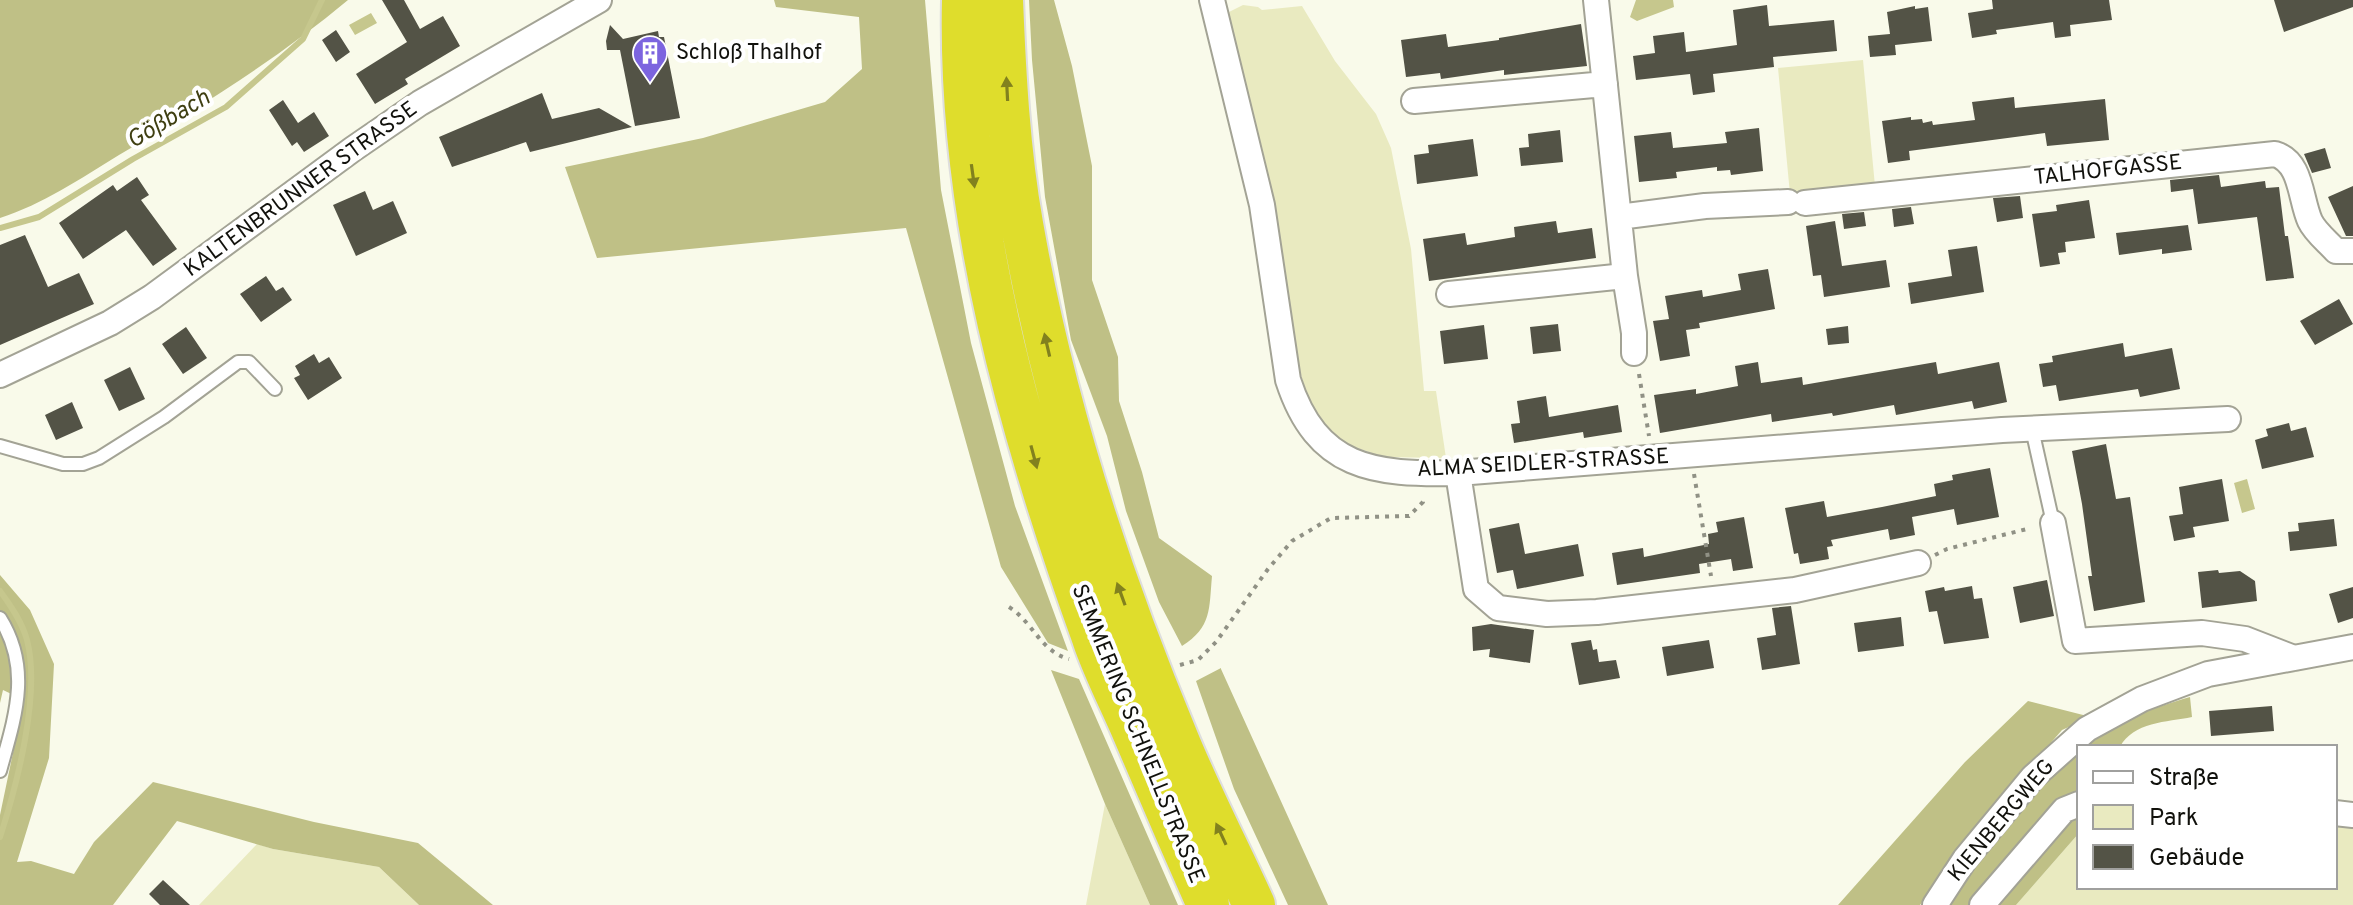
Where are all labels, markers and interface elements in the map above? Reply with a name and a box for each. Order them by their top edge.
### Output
building icon: Schloß Thalhof [631,34,669,84]
place label: Schloß Thalhof [676,40,822,67]
one-way arrow [1000,76,1013,101]
water label: Gößbach [122,84,216,156]
street label: KALTENBRUNNER STRASSE [179,96,423,284]
street label: TALHOFGASSE [2033,150,2183,192]
one-way arrow [967,164,980,189]
one-way arrow [1040,333,1053,358]
street label: ALMA SEIDLER-STRASSE [1416,444,1670,484]
one-way arrow [1028,446,1041,470]
street label: SEMMERING SCHNELLSTRASSE [1065,581,1209,887]
one-way arrow [1115,582,1127,606]
legend [2077,745,2337,889]
street label: KIENBERGWEG [1943,754,2061,888]
text: Straße [2149,764,2219,794]
text: Park [2149,804,2199,834]
one-way arrow [1214,823,1228,846]
text: Gebäude [2149,844,2244,874]

